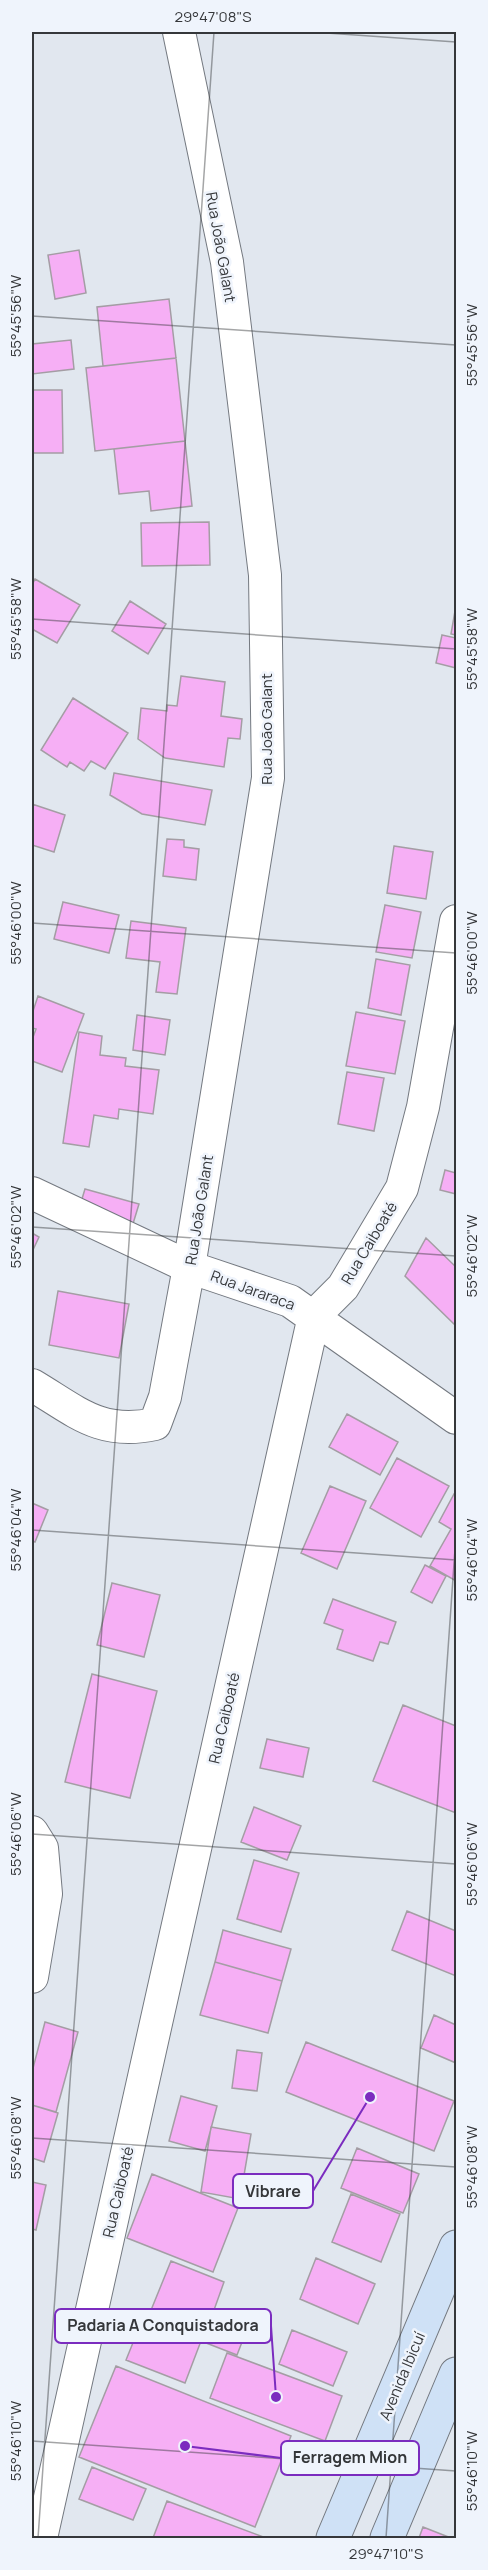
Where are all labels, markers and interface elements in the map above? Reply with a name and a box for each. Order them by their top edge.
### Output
text: 29°47'08"S [174,6,252,27]
street label: Rua João Galant [201,190,241,304]
text: 55°45'56"W [5,275,26,357]
text: 55°45'56"W [461,304,482,386]
text: 55°45'58"W [5,578,26,660]
text: 55°45'58"W [461,608,482,690]
street label: Rua João Galant [256,673,277,785]
text: 55°46'00"W [5,881,26,965]
text: 55°46'00"W [461,911,482,995]
street label: Rua João Galant [180,1153,218,1267]
text: 55°46'02"W [5,1185,26,1269]
street label: Rua Caiboaté [336,1197,402,1288]
text: 55°46'02"W [461,1214,482,1298]
street label: Rua Jararaca [208,1265,298,1315]
text: 55°46'04"W [5,1489,26,1571]
text: 55°46'04"W [461,1519,482,1601]
street label: Rua Caiboaté [203,1670,245,1766]
text: 55°46'06"W [5,1792,26,1876]
text: 55°46'06"W [461,1822,482,1906]
text: 55°46'08"W [5,2096,26,2180]
text: 55°46'08"W [461,2125,482,2209]
street label: Rua Caiboaté [97,2144,139,2240]
callout: Vibrare [233,2174,313,2208]
text: Vibrare [245,2180,301,2202]
callout: Padaria A Conquistadora [55,2309,271,2343]
text: Padaria A Conquistadora [67,2314,259,2336]
street label: Avenida Ibicuí [374,2328,430,2423]
text: 55°46'10"W [5,2401,26,2481]
text: 55°46'10"W [461,2431,482,2511]
callout: Ferragem Mion [281,2441,419,2475]
text: Ferragem Mion [293,2446,407,2468]
text: 29°47'10"S [349,2543,423,2564]

